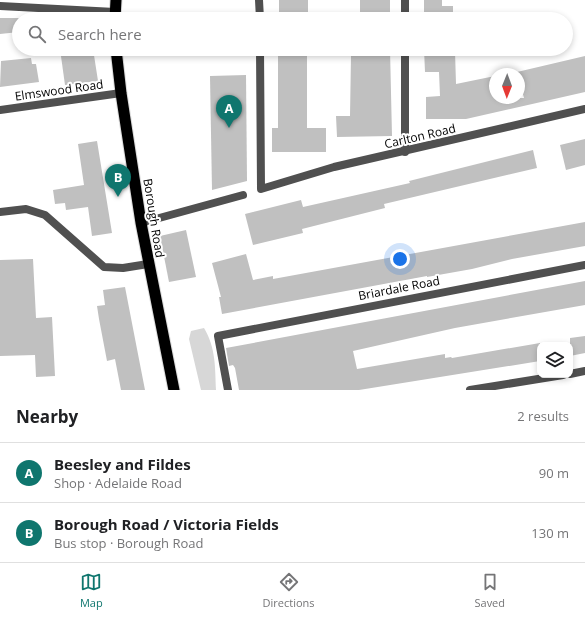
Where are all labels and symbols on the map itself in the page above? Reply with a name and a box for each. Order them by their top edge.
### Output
north arrow [489,68,525,104]
street label: Elmswood Road [14,75,104,105]
pin: A [216,95,242,128]
street label: Carlton Road [383,120,457,152]
pin: B [105,164,131,197]
street label: Borough Road [139,177,169,259]
your location [390,249,410,269]
street label: Briardale Road [357,272,441,304]

